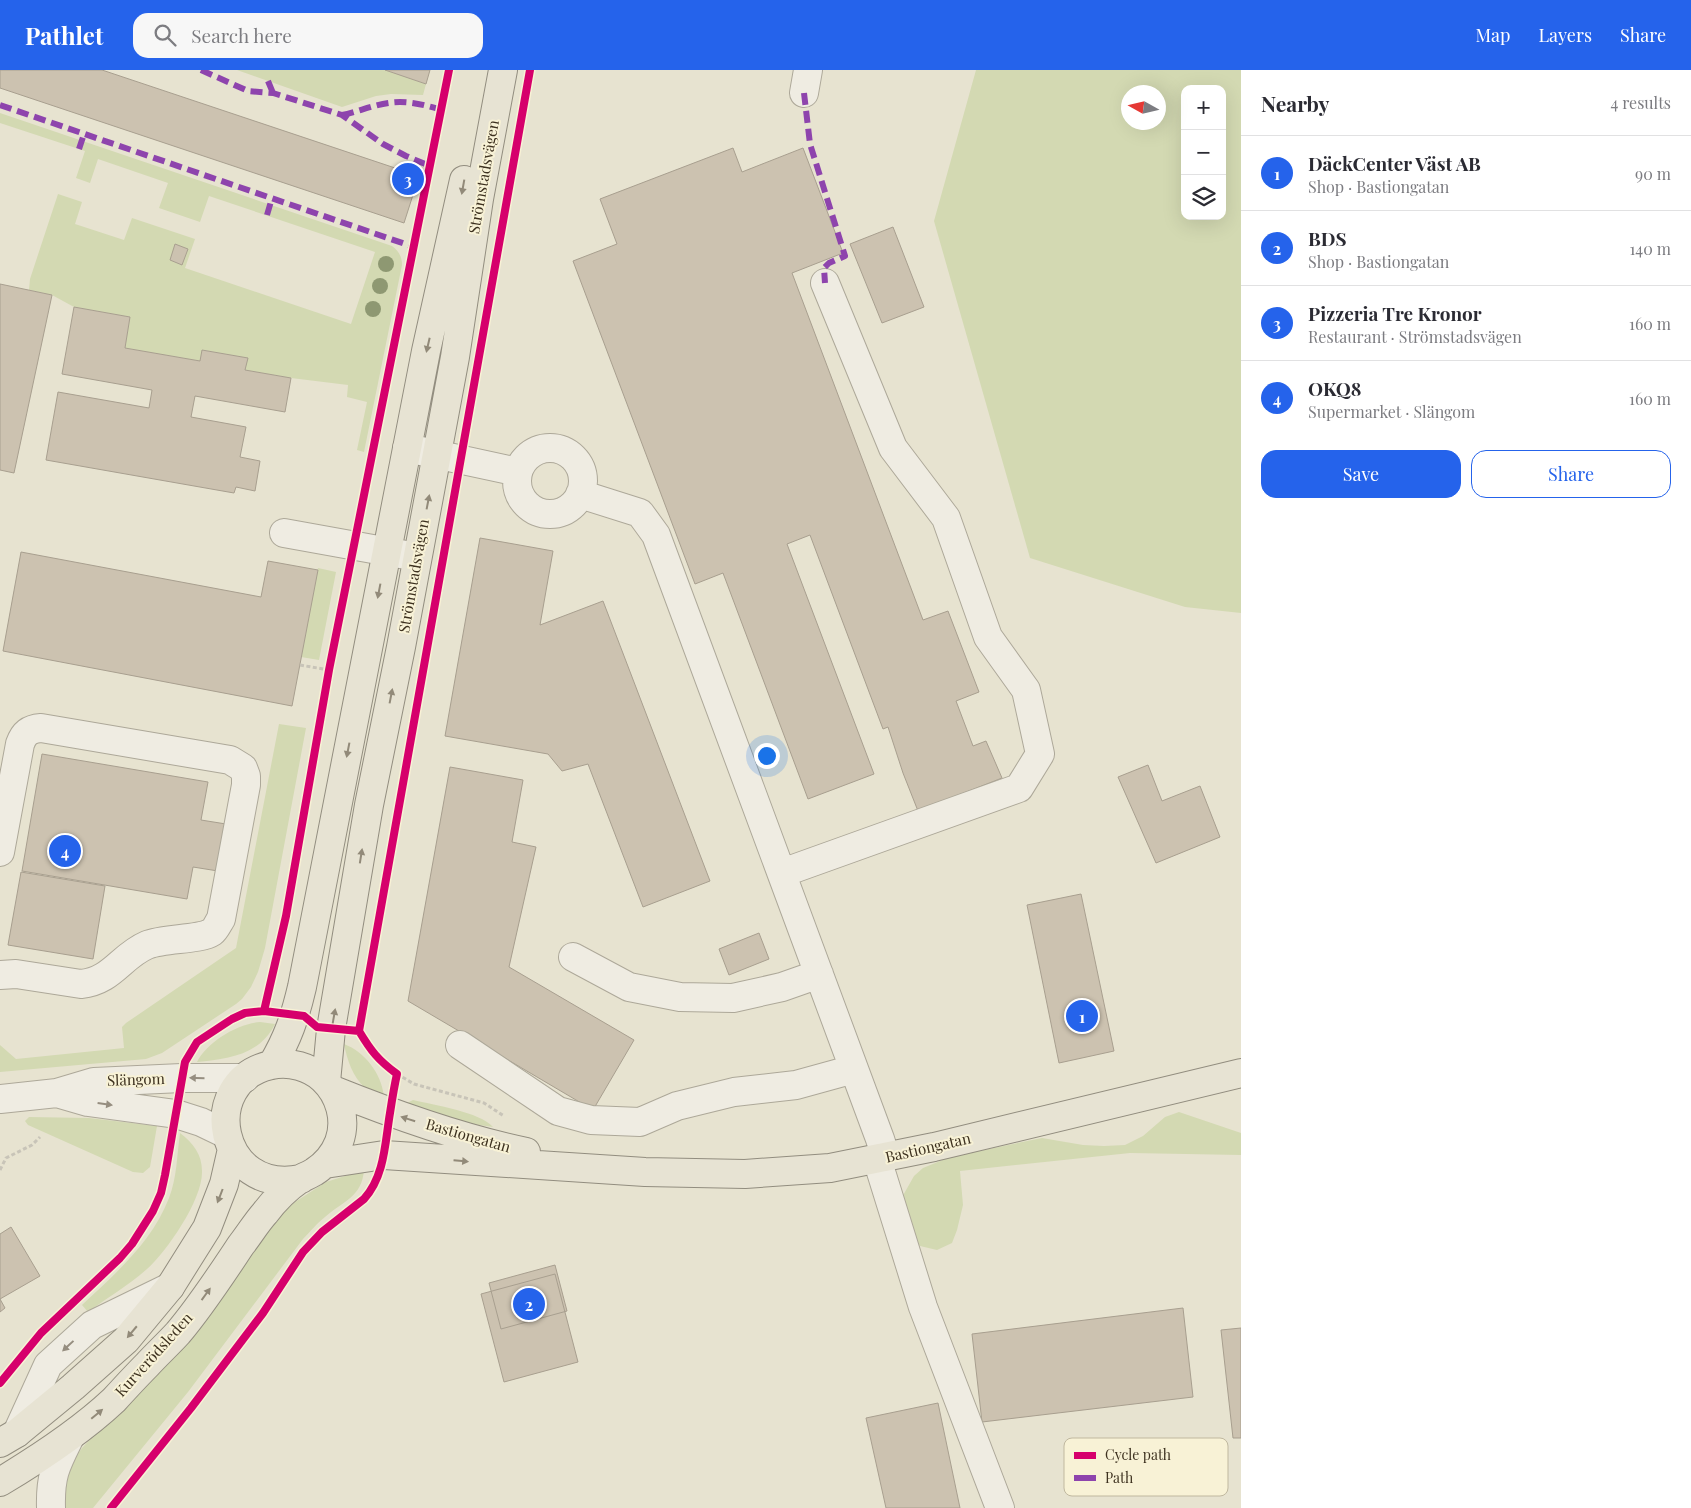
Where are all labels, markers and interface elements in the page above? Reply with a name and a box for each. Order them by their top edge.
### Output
search box [133,13,483,58]
text: Pathlet [25,19,103,51]
icon: search [151,21,179,49]
text: Search here [191,22,292,48]
text: Map [1475,23,1510,47]
text: Layers [1538,23,1592,47]
text: Share [1620,23,1666,47]
north arrow [1121,85,1166,130]
map controls [1181,85,1226,220]
button: + [1181,85,1226,130]
text: Nearby [1261,89,1330,117]
text: 4 results [1610,92,1671,113]
street label: Strömstadsvägen [463,118,503,235]
button: − [1181,130,1226,175]
text: DäckCenter Väst AB [1308,150,1481,176]
pin: 3 [392,160,424,198]
text: 1 [1274,163,1280,184]
text: 90 m [1635,163,1671,184]
button: layers [1181,175,1226,220]
text: Shop · Bastiongatan [1308,176,1449,197]
one-way arrow [459,179,467,195]
text: BDS [1308,225,1347,251]
text: 2 [1273,238,1281,259]
text: 140 m [1629,238,1671,259]
text: Shop · Bastiongatan [1308,251,1449,272]
text: Pizzeria Tre Kronor [1308,300,1482,326]
text: 3 [1273,313,1281,334]
text: 160 m [1629,313,1671,334]
text: Restaurant · Strömstadsvägen [1308,326,1522,347]
one-way arrow [423,338,431,354]
text: OKQ8 [1308,375,1361,401]
text: 4 [1273,388,1281,409]
text: 160 m [1629,388,1671,409]
text: Supermarket · Slängom [1308,401,1475,422]
button: Save [1261,450,1461,498]
button: Share [1471,450,1671,498]
one-way arrow [424,494,432,510]
street label: Strömstadsvägen [393,517,433,634]
one-way arrow [374,583,382,599]
one-way arrow [387,689,395,704]
one-way arrow [343,743,351,759]
your location [754,743,780,769]
pin: 4 [49,832,81,870]
one-way arrow [357,848,365,864]
pin: 1 [1066,997,1098,1035]
one-way arrow [330,1008,338,1024]
street label: Slängom [107,1068,166,1090]
one-way arrow [188,1074,204,1082]
one-way arrow [97,1100,113,1108]
street label: Bastiongatan [424,1113,513,1157]
one-way arrow [400,1114,415,1122]
street label: Bastiongatan [883,1127,973,1167]
one-way arrow [453,1157,469,1165]
one-way arrow [215,1189,223,1203]
pin: 2 [513,1285,545,1323]
one-way arrow [201,1288,212,1301]
street label: Kurverödsleden [110,1308,197,1401]
one-way arrow [127,1325,138,1338]
one-way arrow [63,1340,75,1352]
one-way arrow [90,1408,103,1419]
legend [1064,1438,1228,1496]
text: Cycle path [1105,1445,1172,1464]
text: Path [1105,1468,1134,1487]

